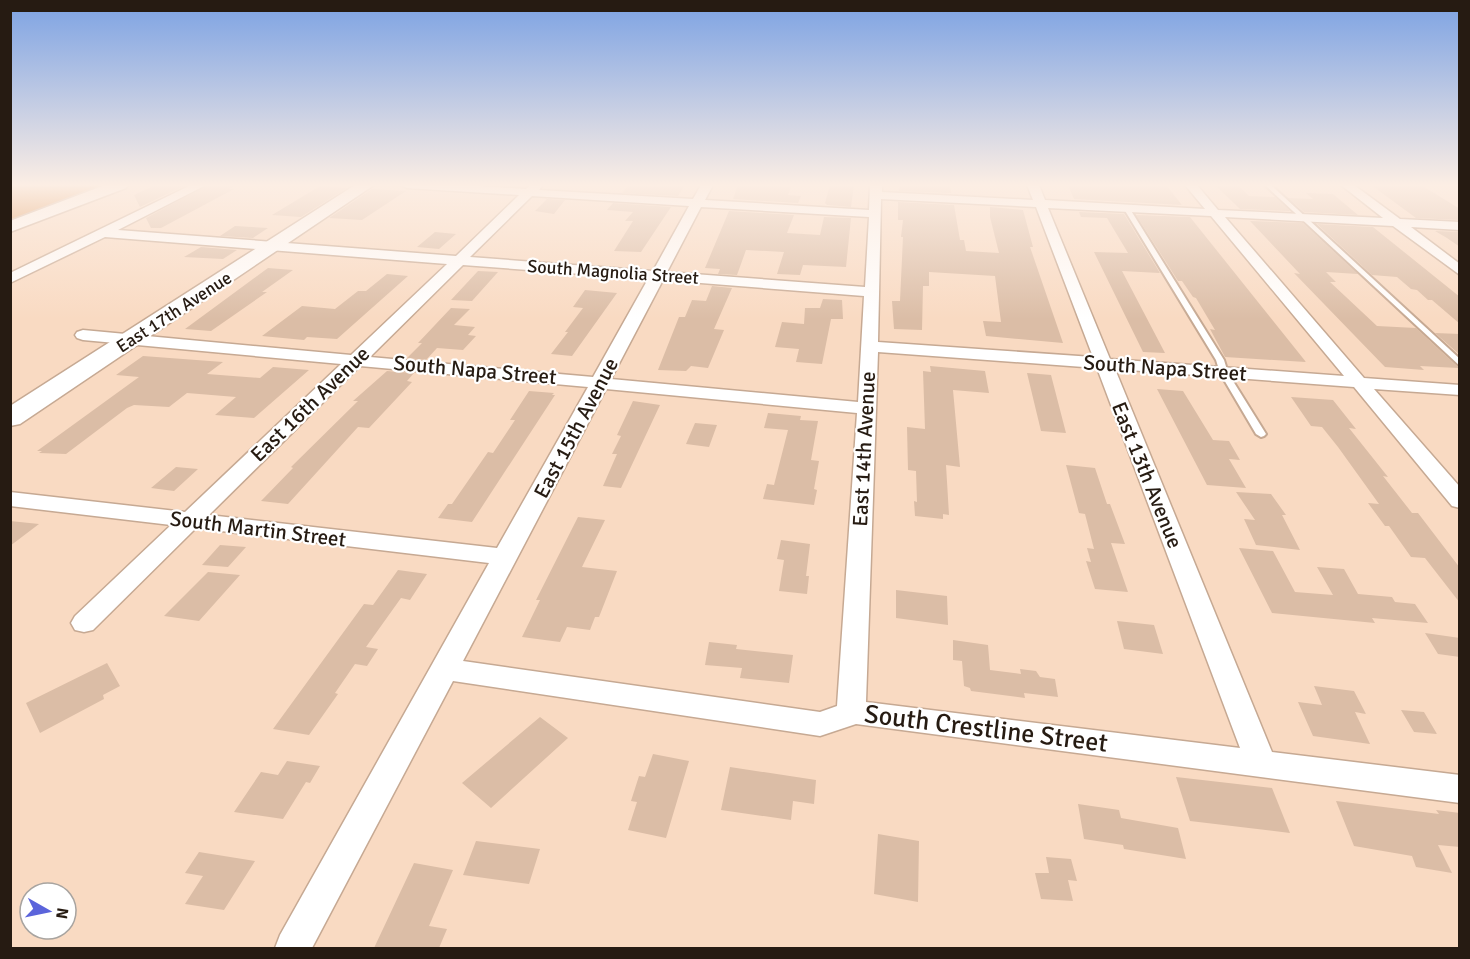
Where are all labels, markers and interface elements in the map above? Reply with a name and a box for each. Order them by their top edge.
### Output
street label: South Magnolia Street [527,255,699,289]
street label: East 17th Avenue [112,267,236,357]
street label: East 16th Avenue [245,341,375,467]
street label: South Napa Street [1083,349,1247,387]
street label: South Napa Street [392,350,558,390]
street label: East 15th Avenue [528,353,624,503]
street label: East 14th Avenue [847,371,881,527]
street label: East 13th Avenue [1106,398,1188,552]
street label: South Martin Street [168,505,348,553]
street label: South Crestline Street [863,698,1109,760]
north arrow [18,881,78,941]
text: N [51,906,73,920]

